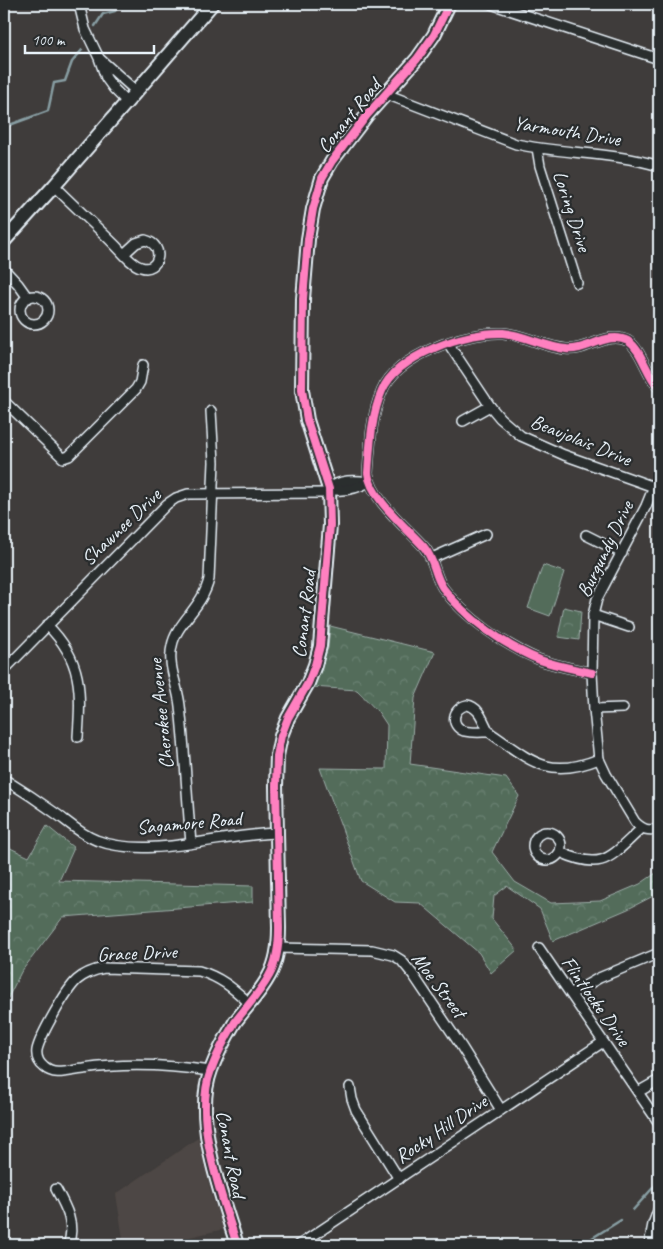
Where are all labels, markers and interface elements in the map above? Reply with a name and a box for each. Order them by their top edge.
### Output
scale bar [25,22,154,54]
text: 100 m [32,31,66,50]
street label: Conant Road [312,71,388,158]
street label: Yarmouth Drive [512,110,624,152]
street label: Loring Drive [547,168,597,256]
street label: Beaujolais Drive [527,409,636,472]
street label: Shawnee Drive [76,482,167,571]
street label: Burgundy Drive [571,496,640,601]
street label: Conant Road [286,566,322,659]
street label: Cherokee Avenue [143,656,179,770]
street label: Sagamore Road [136,806,245,840]
street label: Grace Drive [97,939,179,967]
street label: Moe Street [406,947,474,1026]
street label: Flintlocke Drive [556,951,637,1052]
street label: Rocky Hill Drive [390,1088,493,1169]
street label: Conant Road [210,1108,252,1203]

